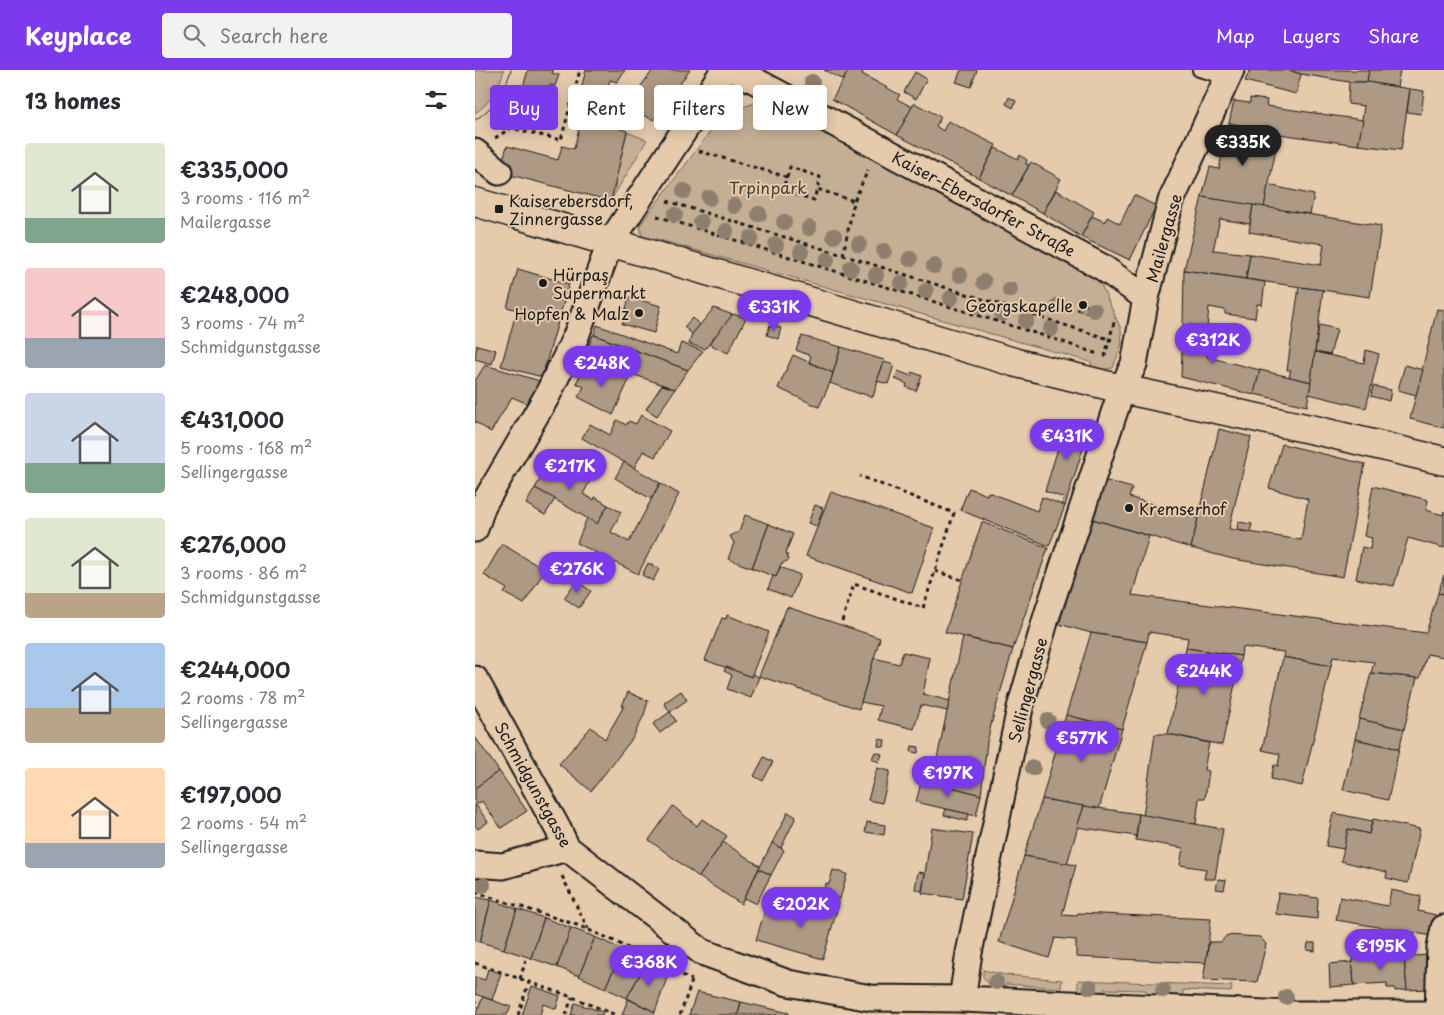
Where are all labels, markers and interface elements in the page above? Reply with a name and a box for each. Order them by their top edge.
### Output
search box [162,13,512,58]
text: Keyplace [25,17,132,53]
icon: search [180,21,208,49]
text: Search here [220,21,328,49]
text: Map [1216,22,1255,49]
text: Layers [1283,22,1340,49]
text: Share [1368,22,1419,49]
text: 13 homes [25,84,121,116]
chip: Buy [490,85,558,130]
chip: Rent [568,85,644,130]
chip: Filters [654,85,743,130]
chip: New [753,85,827,130]
icon: filters [422,86,450,114]
pin: €335K [1208,124,1278,167]
text: €335K [1215,129,1271,153]
street label: Kaiser-Ebersdorfer Straße [888,144,1080,262]
text: €335,000 [180,153,288,185]
icon: home [65,163,125,223]
park label: Trpinpark [729,175,807,199]
text: 3 rooms · 116 m² [180,185,310,209]
place label: Kaiserebersdorf, Zinnergasse [509,188,634,230]
street label: Mailergasse [1139,191,1187,285]
marker: Kaiserebersdorf, Zinnergasse [493,203,505,215]
text: Mailergasse [180,209,271,233]
place label: Hürpaş Supermarkt [553,262,646,304]
marker: Hürpaş Supermarkt [537,277,549,289]
text: €248,000 [180,278,289,310]
icon: home [65,288,125,348]
pin: €331K [739,290,809,332]
place label: Georgskapelle [965,293,1073,317]
text: €331K [748,294,800,318]
marker: Georgskapelle [1077,299,1089,311]
place label: Hopfen & Malz [514,301,629,325]
marker: Hopfen & Malz [633,307,645,319]
text: 3 rooms · 74 m² [180,310,305,334]
pin: €312K [1178,322,1248,365]
text: €312K [1186,327,1240,351]
text: Schmidgunstgasse [180,334,321,358]
pin: €248K [567,346,637,388]
text: €248K [574,350,630,374]
text: €431,000 [180,403,284,435]
icon: home [65,413,125,473]
pin: €431K [1032,418,1102,461]
text: €431K [1041,423,1093,447]
text: 5 rooms · 168 m² [180,435,312,459]
pin: €217K [535,448,605,491]
text: €217K [544,453,596,477]
text: Sellingergasse [180,459,288,483]
place label: Kremserhof [1139,496,1228,520]
marker: Kremserhof [1123,502,1135,514]
text: €276,000 [180,528,286,560]
icon: home [65,538,125,598]
pin: €276K [542,552,612,594]
text: €276K [550,556,604,580]
text: 3 rooms · 86 m² [180,560,307,584]
text: Schmidgunstgasse [180,584,321,608]
street label: Sellingergasse [1001,635,1053,745]
text: €244,000 [180,653,290,685]
pin: €244K [1169,654,1239,696]
text: €244K [1176,658,1232,682]
icon: home [65,663,125,723]
text: 2 rooms · 78 m² [180,685,306,709]
text: Sellingergasse [180,709,288,733]
street label: Schmidgunstgasse [489,717,579,851]
pin: €577K [1047,720,1117,763]
text: €577K [1056,725,1108,749]
pin: €197K [913,756,983,798]
text: €197K [923,760,973,784]
text: €197,000 [180,778,282,810]
icon: home [65,788,125,848]
text: 2 rooms · 54 m² [180,810,307,834]
text: Sellingergasse [180,834,288,858]
pin: €202K [766,886,836,929]
text: €202K [772,891,830,915]
pin: €195K [1346,928,1416,971]
text: €195K [1356,933,1406,957]
pin: €368K [614,944,684,987]
text: €368K [621,949,677,973]

